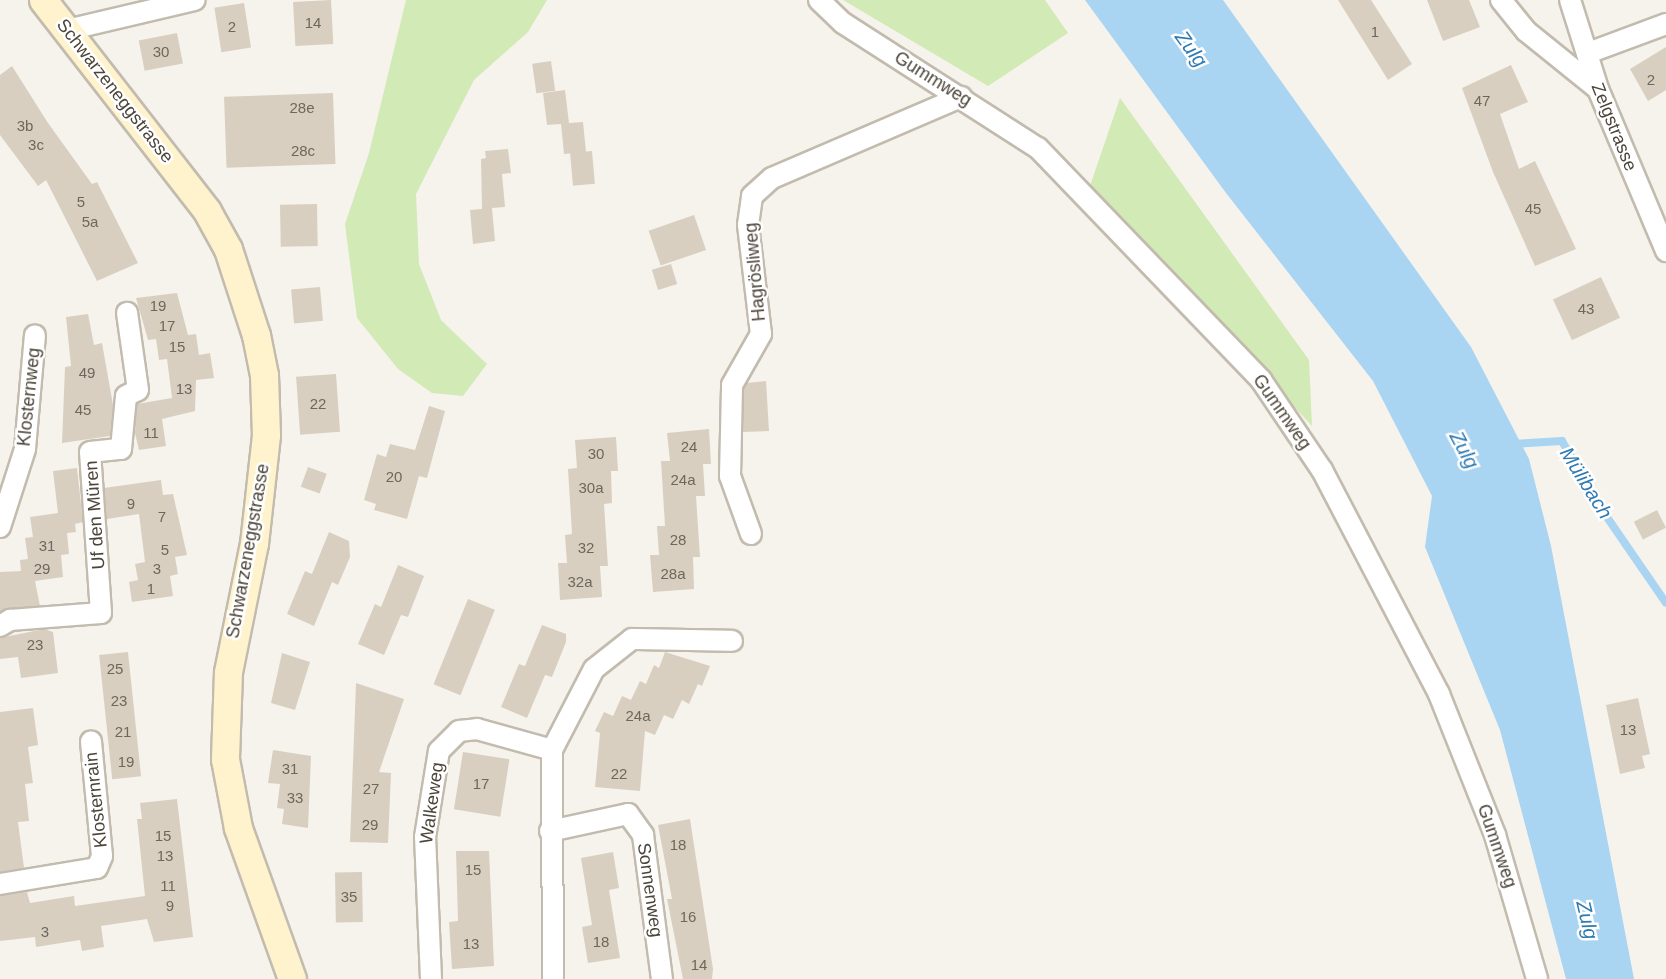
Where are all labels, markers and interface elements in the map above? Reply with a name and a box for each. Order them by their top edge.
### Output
house number: 14 [305,14,321,32]
street label: Schwarzeneggstrasse [52,15,178,167]
house number: 2 [228,18,236,36]
house number: 1 [1371,23,1379,41]
water label: Zulg [1170,26,1212,72]
house number: 30 [153,43,169,61]
street label: Gummweg [890,47,976,111]
house number: 2 [1647,71,1655,89]
street label: Zelgstrasse [1587,80,1641,174]
house number: 47 [1474,92,1490,110]
house number: 28e [289,99,315,117]
house number: 3b [17,117,33,135]
house number: 3c [28,136,44,154]
house number: 28c [291,142,315,160]
house number: 5 [77,193,85,211]
house number: 45 [1525,200,1541,218]
house number: 5a [82,213,98,231]
street label: Hagrösliweg [740,222,770,322]
house number: 19 [150,297,166,315]
house number: 43 [1578,300,1594,318]
house number: 17 [159,317,175,335]
house number: 15 [169,338,185,356]
street label: Klosternweg [13,347,45,447]
house number: 49 [79,364,95,382]
street label: Gummweg [1248,370,1316,454]
house number: 13 [176,380,192,398]
house number: 22 [310,395,326,413]
house number: 45 [75,401,91,419]
house number: 11 [143,424,159,442]
water label: Zulg [1444,427,1484,473]
house number: 24 [681,438,697,456]
water label: Mülibach [1555,443,1617,523]
house number: 30 [588,445,604,463]
street label: Uf den Müren [80,460,110,570]
street label: Schwarzeneggstrasse [222,462,274,640]
house number: 20 [386,468,402,486]
house number: 24a [670,471,696,489]
house number: 30a [578,479,604,497]
house number: 9 [127,495,135,513]
house number: 7 [158,508,166,526]
house number: 28 [670,531,686,549]
house number: 31 [39,537,55,555]
house number: 32 [578,539,594,557]
house number: 5 [161,541,169,559]
house number: 29 [34,560,50,578]
house number: 3 [153,560,161,578]
house number: 28a [660,565,686,583]
house number: 32a [567,573,593,591]
house number: 1 [147,580,155,598]
house number: 23 [27,636,43,654]
house number: 25 [107,660,123,678]
house number: 23 [111,692,127,710]
house number: 24a [625,707,651,725]
house number: 13 [1620,721,1636,739]
house number: 21 [115,723,131,741]
street label: Klosternrain [80,751,112,849]
house number: 19 [118,753,134,771]
house number: 31 [282,760,298,778]
street label: Walkeweg [416,761,448,845]
house number: 22 [611,765,627,783]
house number: 17 [473,775,489,793]
house number: 27 [363,780,379,798]
house number: 33 [287,789,303,807]
street label: Gummweg [1473,801,1521,891]
house number: 29 [362,816,378,834]
house number: 15 [155,827,171,845]
house number: 18 [670,836,686,854]
street label: Sonnenweg [633,841,667,939]
house number: 13 [157,847,173,865]
house number: 15 [465,861,481,879]
house number: 11 [160,877,176,895]
house number: 35 [341,888,357,906]
house number: 9 [166,897,174,915]
water label: Zulg [1571,898,1603,942]
house number: 16 [680,908,696,926]
house number: 3 [41,923,49,941]
house number: 18 [593,933,609,951]
house number: 13 [463,935,479,953]
house number: 14 [691,956,707,974]

